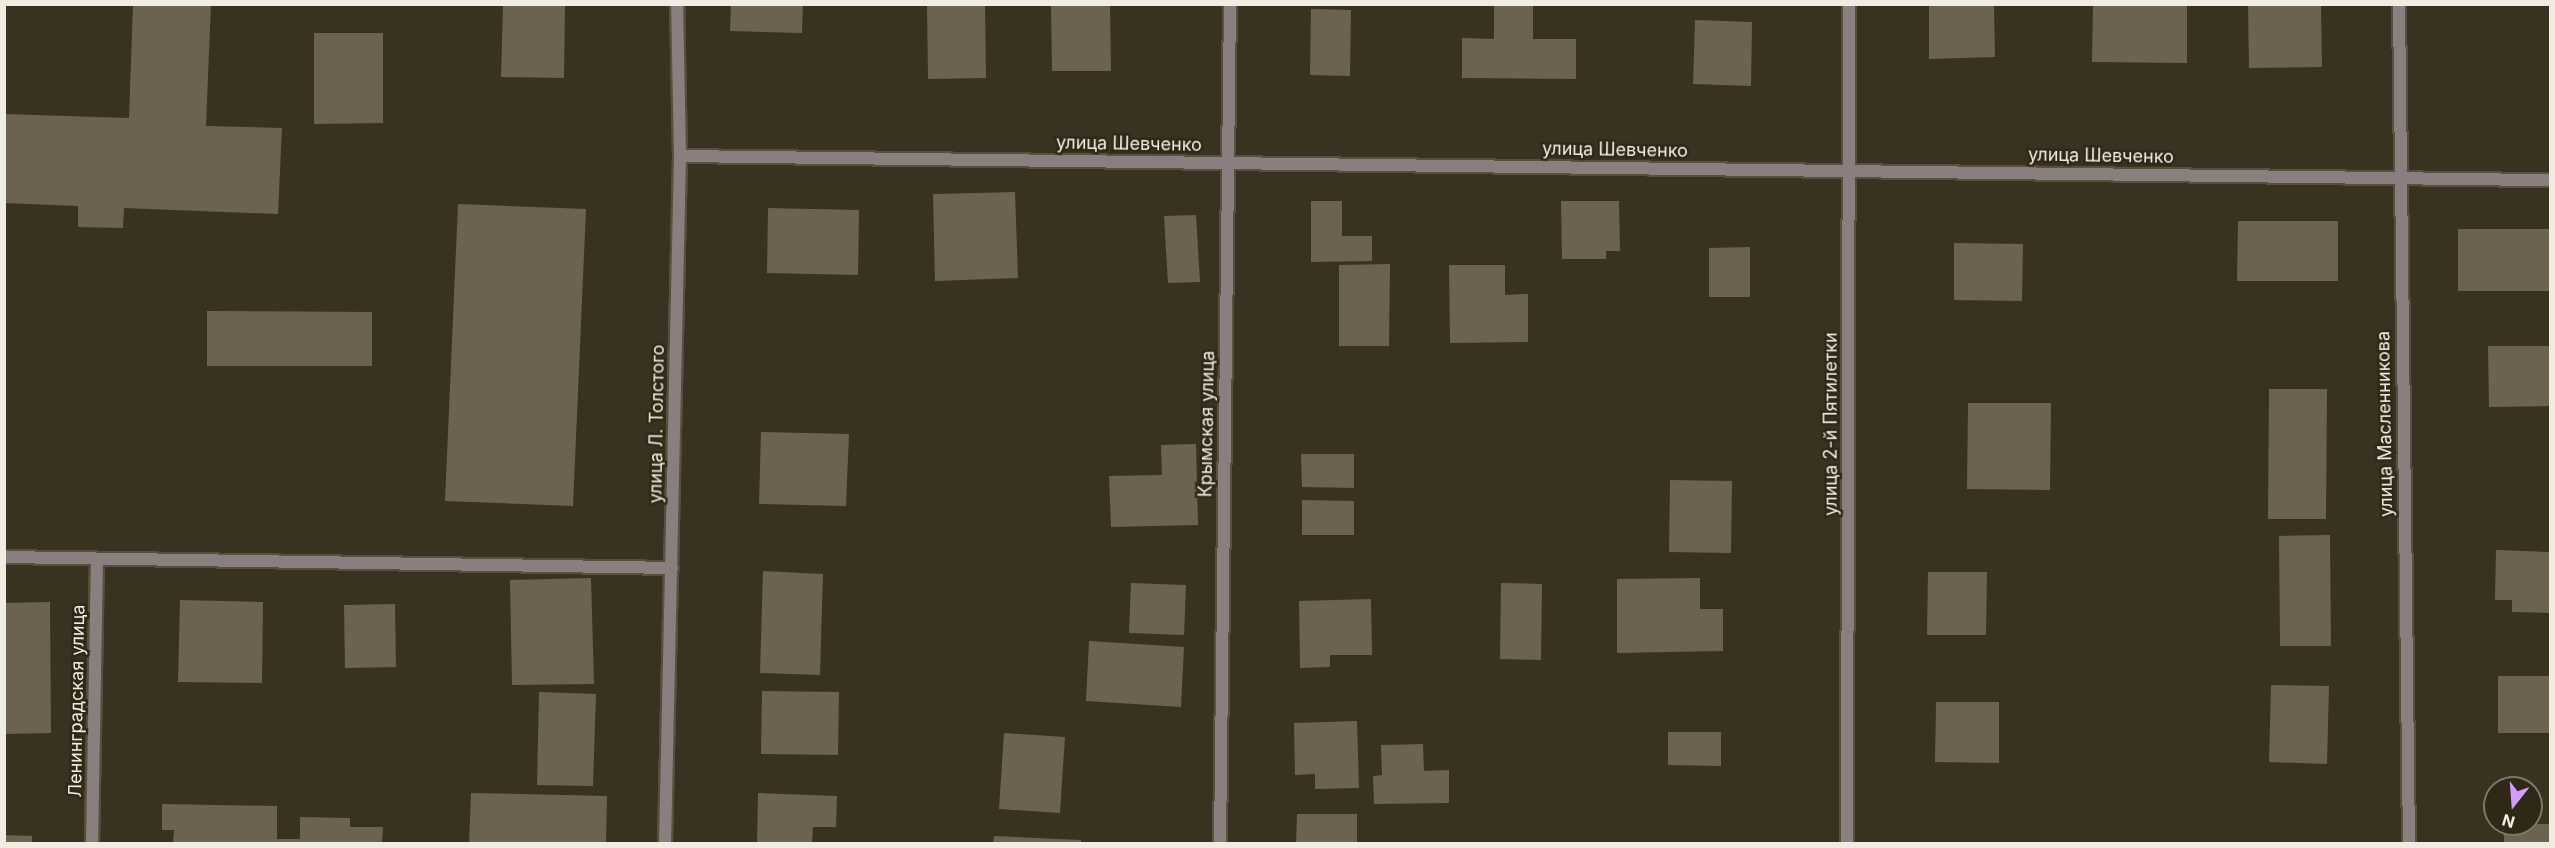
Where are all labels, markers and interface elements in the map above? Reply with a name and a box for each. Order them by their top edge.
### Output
street label: улица Шевченко [1056,132,1202,156]
street label: улица Шевченко [1542,138,1688,162]
street label: улица Шевченко [2028,144,2174,168]
street label: улица Масленникова [2373,331,2397,517]
street label: улица 2-й Пятилетки [1820,332,1842,516]
street label: улица Л. Толстого [645,344,669,504]
street label: Крымская улица [1195,351,1219,497]
street label: Ленинградская улица [65,604,89,798]
north arrow [2483,776,2543,836]
text: N [2500,810,2517,833]

